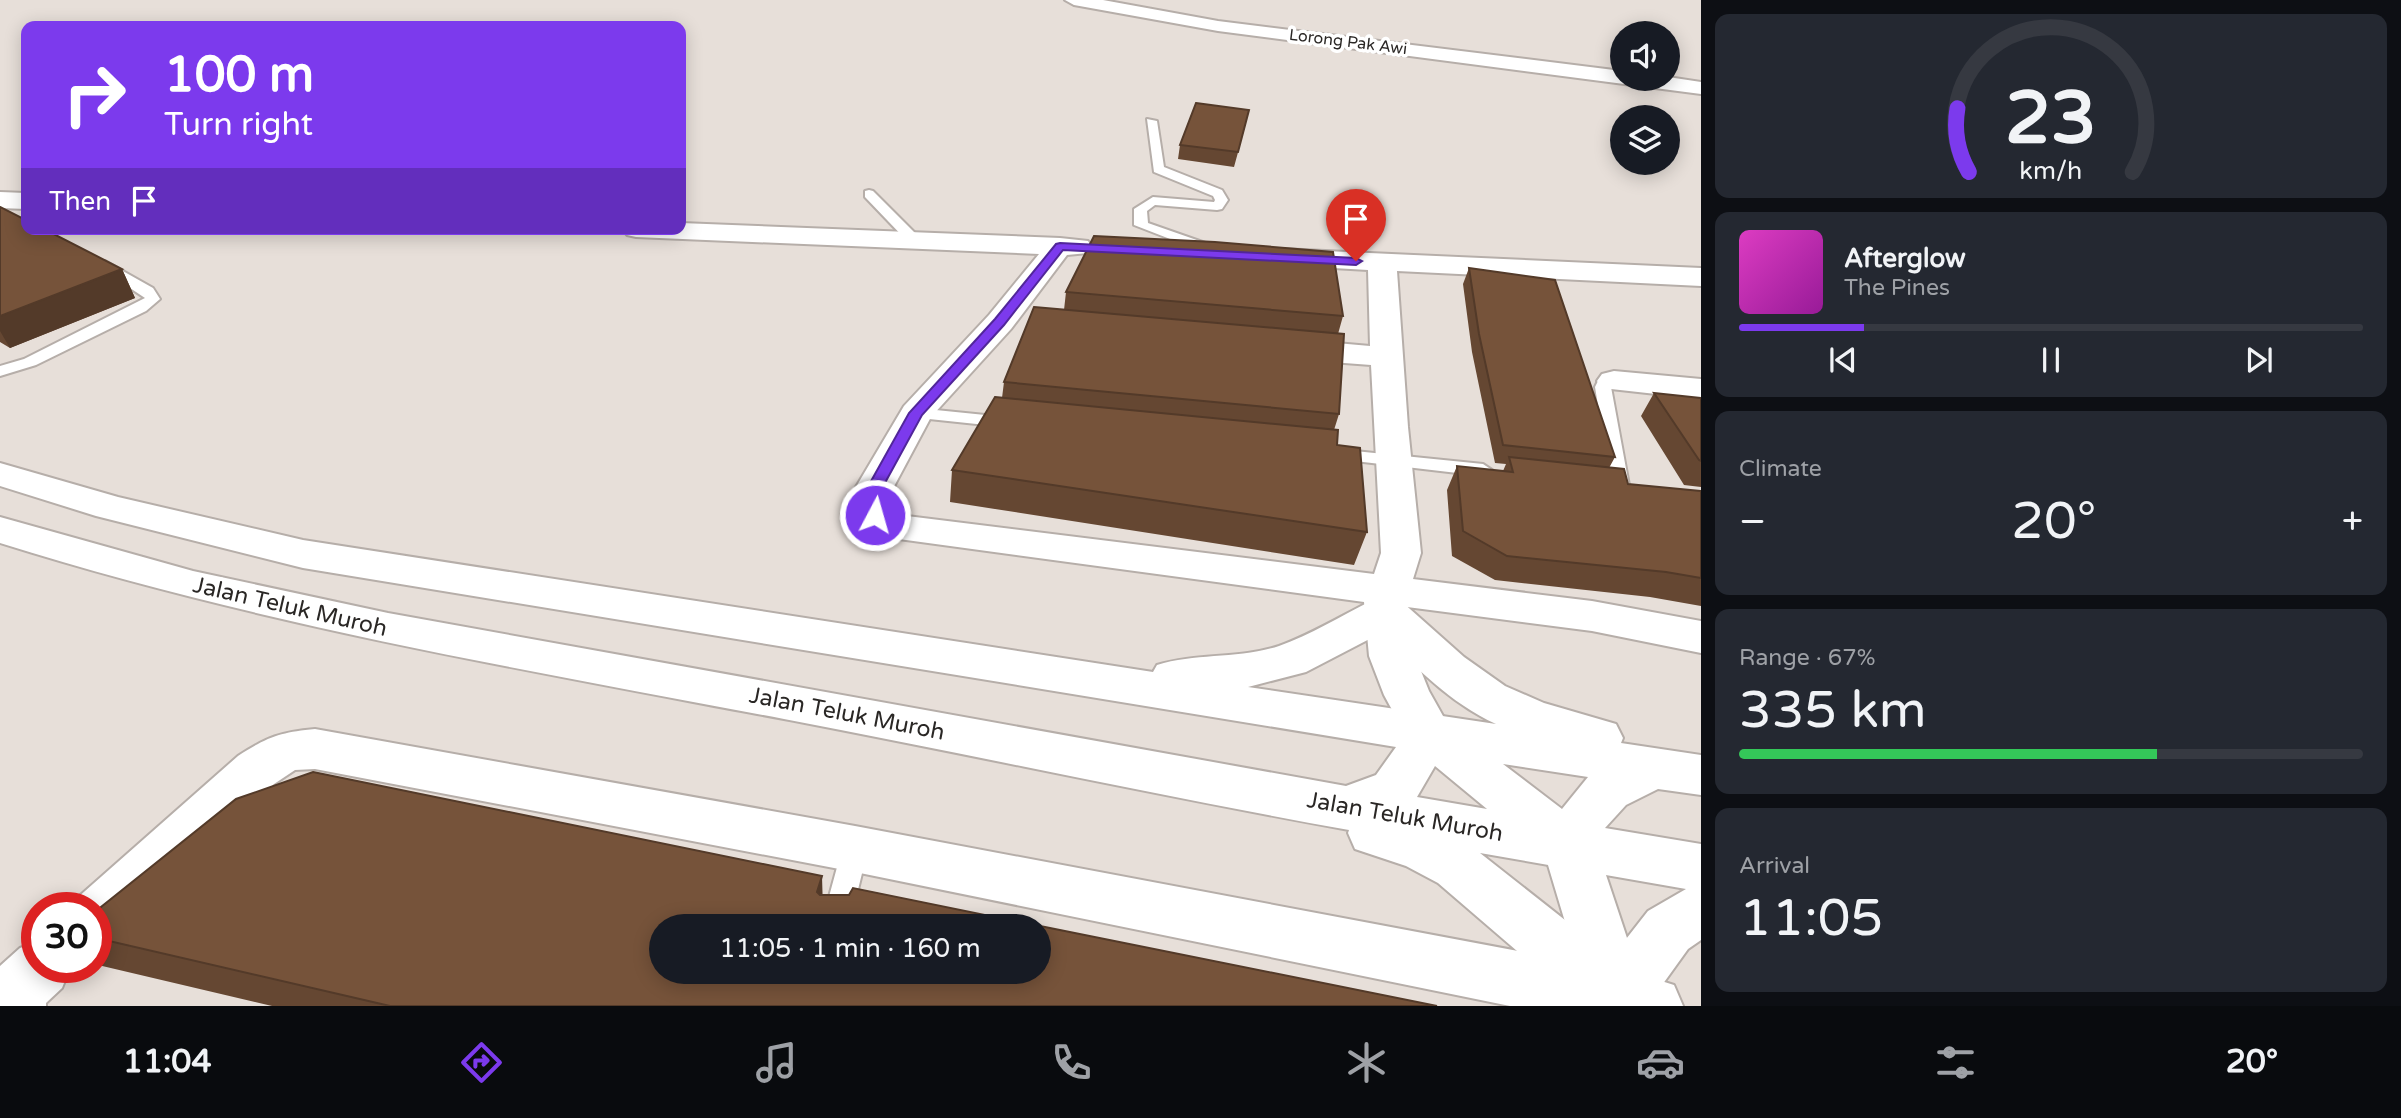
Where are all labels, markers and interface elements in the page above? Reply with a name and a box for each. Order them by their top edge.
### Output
map controls [1610,21,1680,175]
button: sound [1610,21,1680,91]
street label: Lorong Pak Awi [1288,25,1408,59]
text: 100 m [164,46,314,105]
icon: right [49,49,140,140]
text: 23 [2005,76,2097,164]
button: layers [1610,105,1680,175]
text: Turn right [164,106,313,144]
text: km/h [2020,156,2082,186]
icon: arrive [125,182,163,220]
text: Then [49,186,111,217]
pin [1326,189,1386,261]
icon: arrive [1337,200,1375,238]
text: Afterglow [1844,243,1966,274]
text: The Pines [1844,274,1950,302]
icon: previous [1824,341,1862,379]
icon: pause [2032,341,2070,379]
icon: next [2240,341,2278,379]
text: Climate [1739,455,1822,483]
position arrow [838,478,912,552]
text: 20° [2011,490,2096,553]
text: − [1739,499,1766,545]
text: + [2342,499,2363,545]
street label: Jalan Teluk Muroh [190,571,390,643]
text: Range · 67% [1739,644,1875,672]
text: 335 km [1739,679,1927,742]
street label: Jalan Teluk Muroh [747,681,947,747]
street label: Jalan Teluk Muroh [1305,786,1505,848]
text: Arrival [1739,852,1810,880]
text: 11:05 [1739,887,1883,950]
speed limit sign: 30 [21,892,112,983]
text: 11:05 · 1 min · 160 m [719,933,981,964]
icon: directions [457,1038,506,1087]
icon: music [752,1038,801,1087]
icon: phone [1047,1038,1096,1087]
icon: climate [1342,1038,1391,1087]
icon: car [1636,1038,1685,1087]
icon: filters [1931,1038,1980,1087]
text: 11:04 [123,1043,212,1081]
text: 20° [2226,1043,2278,1081]

